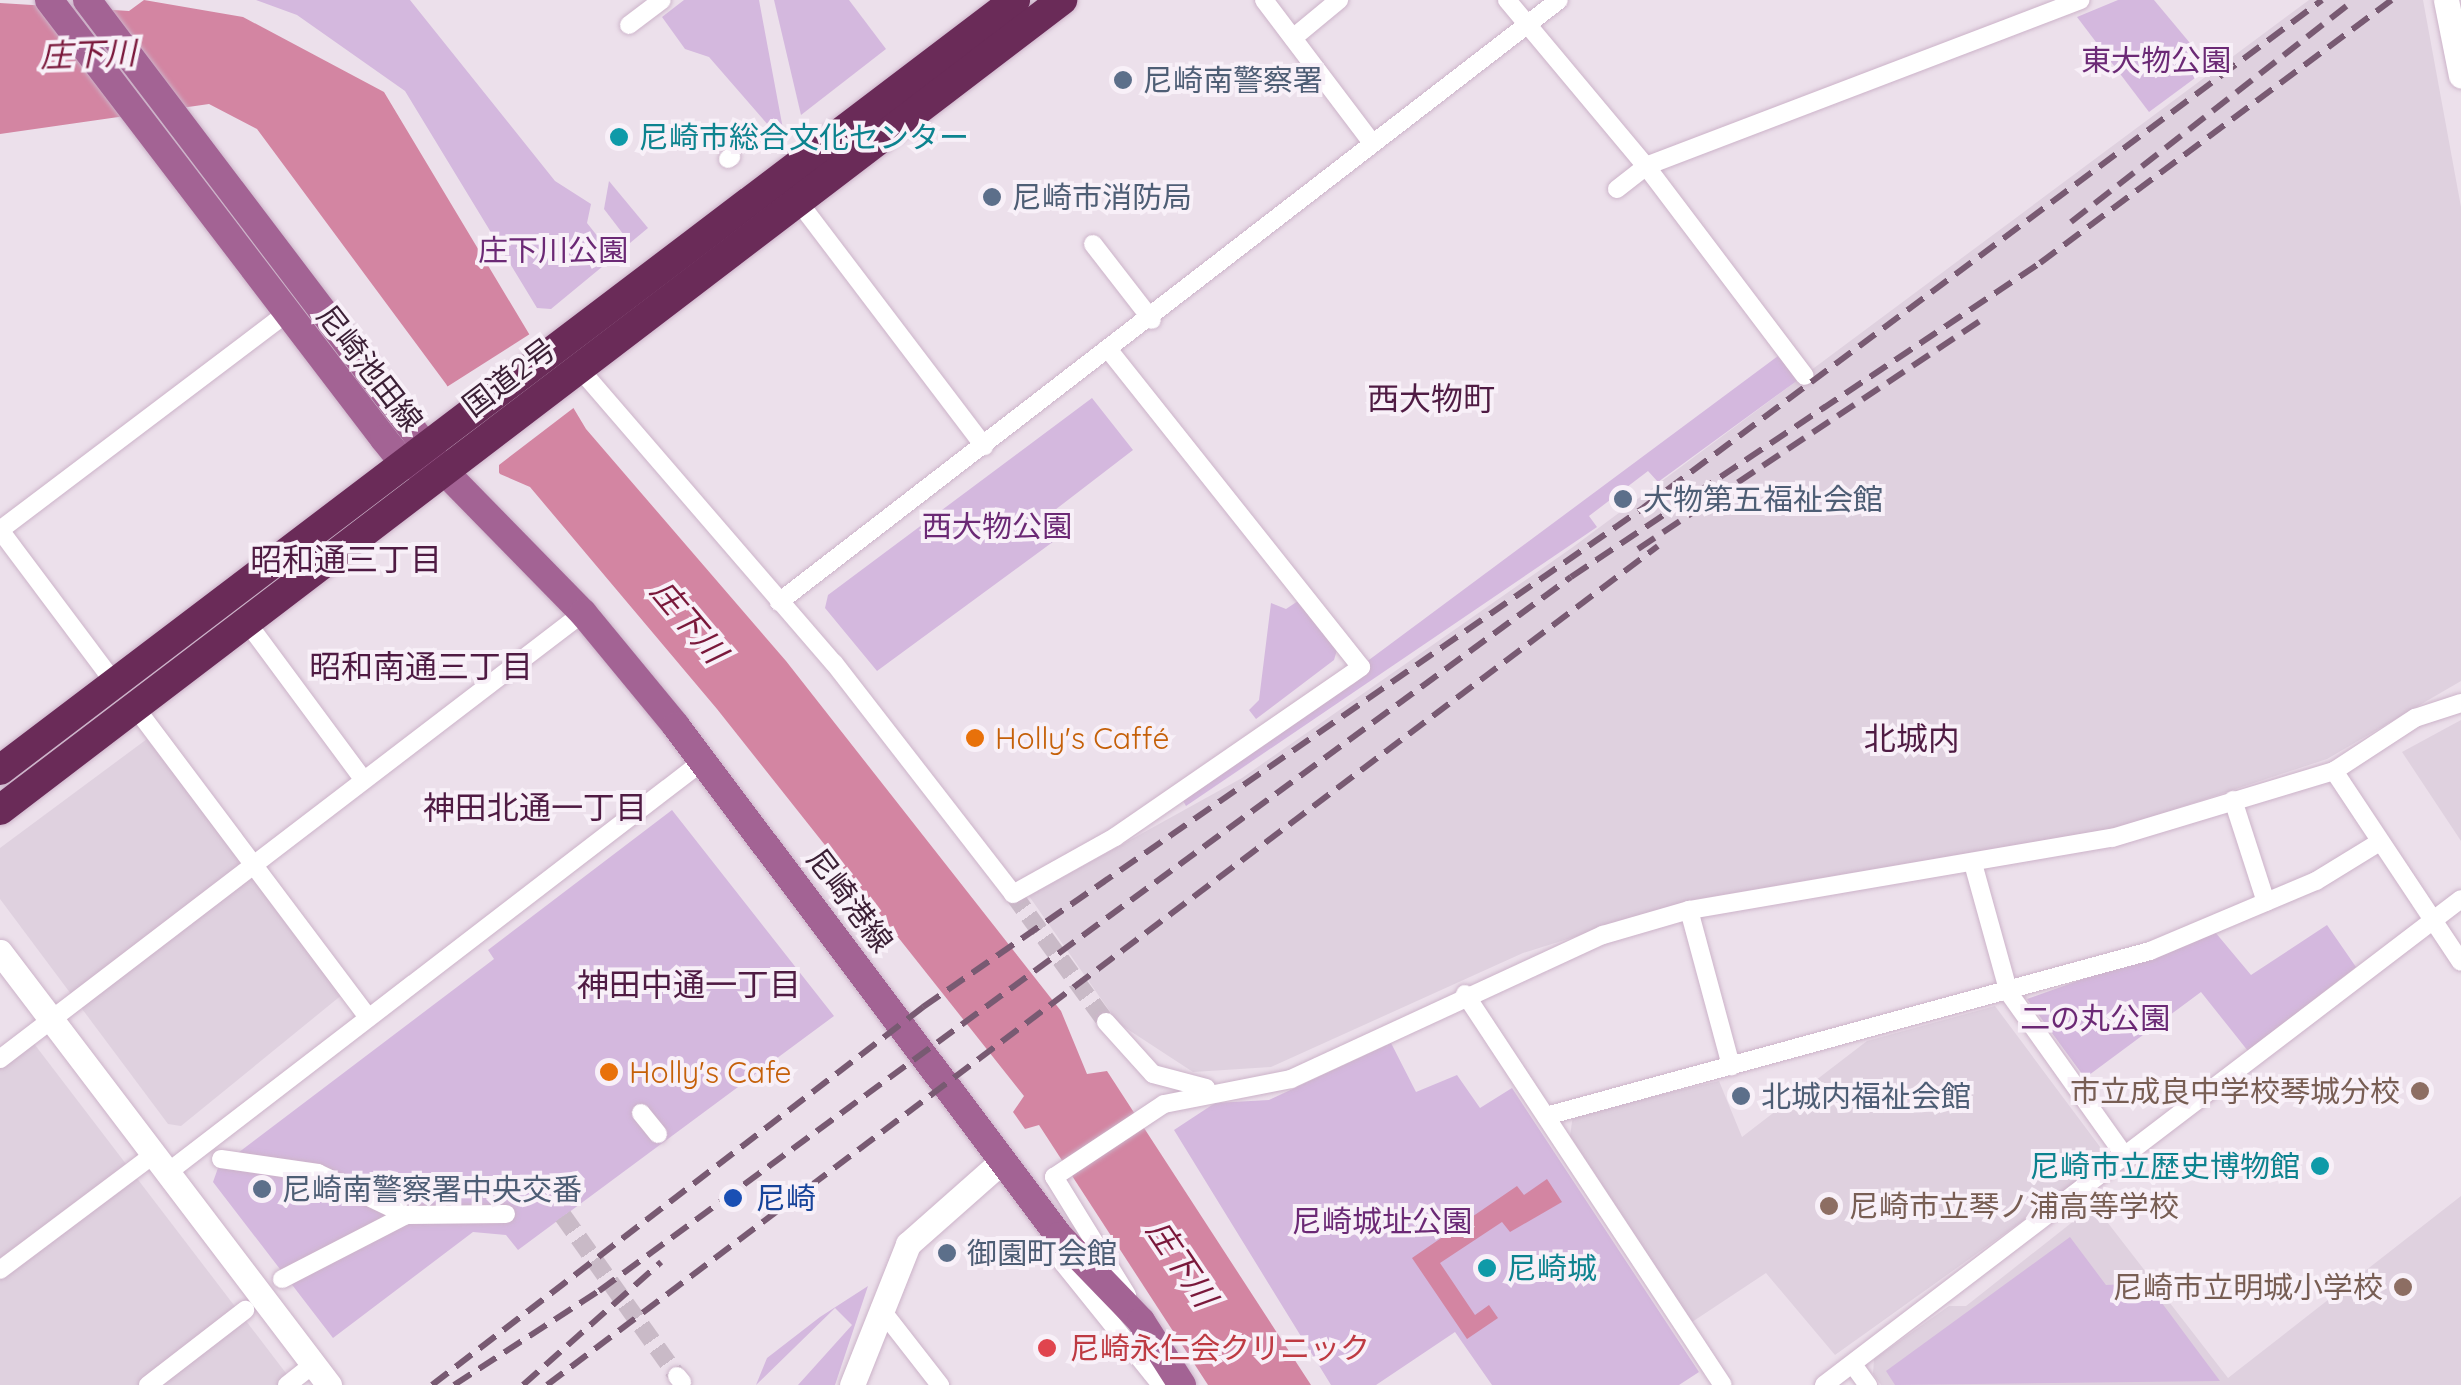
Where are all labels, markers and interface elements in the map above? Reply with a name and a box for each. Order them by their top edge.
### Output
water label: 庄下川 [39,33,137,75]
park label: 東大物公園 [2081,42,2231,78]
place label: 尼崎南警察署 [1143,62,1323,98]
marker: 尼崎南警察署 [1112,69,1134,91]
place label: 尼崎市総合文化センター [639,119,969,155]
marker: 尼崎市総合文化センター [608,126,630,148]
place label: 尼崎市消防局 [1012,179,1192,215]
marker: 尼崎市消防局 [981,186,1003,208]
park label: 庄下川公園 [478,232,628,268]
street label: 尼崎池田線 [310,298,430,438]
street label: 国道2号 [456,331,562,423]
district label: 西大物町 [1367,379,1495,417]
place label: 大物第五福祉会館 [1643,481,1883,517]
marker: 大物第五福祉会館 [1612,488,1634,510]
park label: 西大物公園 [922,508,1072,544]
district label: 昭和通三丁目 [250,540,442,578]
water label: 庄下川 [643,572,735,670]
district label: 昭和南通三丁目 [309,647,533,685]
district label: 北城内 [1864,719,1960,757]
place label: Holly's Caffé [995,720,1169,756]
marker: Holly's Caffé [964,727,986,749]
district label: 神田北通一丁目 [423,788,647,826]
street label: 尼崎港線 [800,841,900,959]
district label: 神田中通一丁目 [577,965,801,1003]
park label: 二の丸公園 [2020,1000,2170,1036]
place label: Holly's Cafe [629,1054,792,1090]
marker: Holly's Cafe [598,1061,620,1083]
place label: 市立成良中学校琴城分校 [2070,1073,2400,1109]
place label: 北城内福祉会館 [1761,1078,1971,1114]
marker: 市立成良中学校琴城分校 [2409,1080,2431,1102]
marker: 北城内福祉会館 [1730,1085,1752,1107]
place label: 尼崎市立歴史博物館 [2030,1148,2300,1184]
marker: 尼崎市立歴史博物館 [2309,1155,2331,1177]
place label: 尼崎南警察署中央交番 [282,1171,582,1207]
marker: 尼崎南警察署中央交番 [251,1178,273,1200]
place label: 尼崎 [756,1180,816,1216]
marker: 尼崎 [720,1185,746,1211]
place label: 尼崎市立琴ノ浦高等学校 [1849,1188,2179,1224]
marker: 尼崎市立琴ノ浦高等学校 [1818,1195,1840,1217]
park label: 尼崎城址公園 [1292,1203,1472,1239]
water label: 庄下川 [1139,1212,1225,1314]
place label: 御園町会館 [967,1235,1117,1271]
marker: 御園町会館 [936,1242,958,1264]
place label: 尼崎城 [1507,1250,1597,1286]
marker: 尼崎城 [1476,1257,1498,1279]
place label: 尼崎市立明城小学校 [2113,1269,2383,1305]
marker: 尼崎市立明城小学校 [2392,1276,2414,1298]
place label: 尼崎永仁会クリニック [1070,1330,1370,1366]
marker: 尼崎永仁会クリニック [1034,1335,1060,1361]

